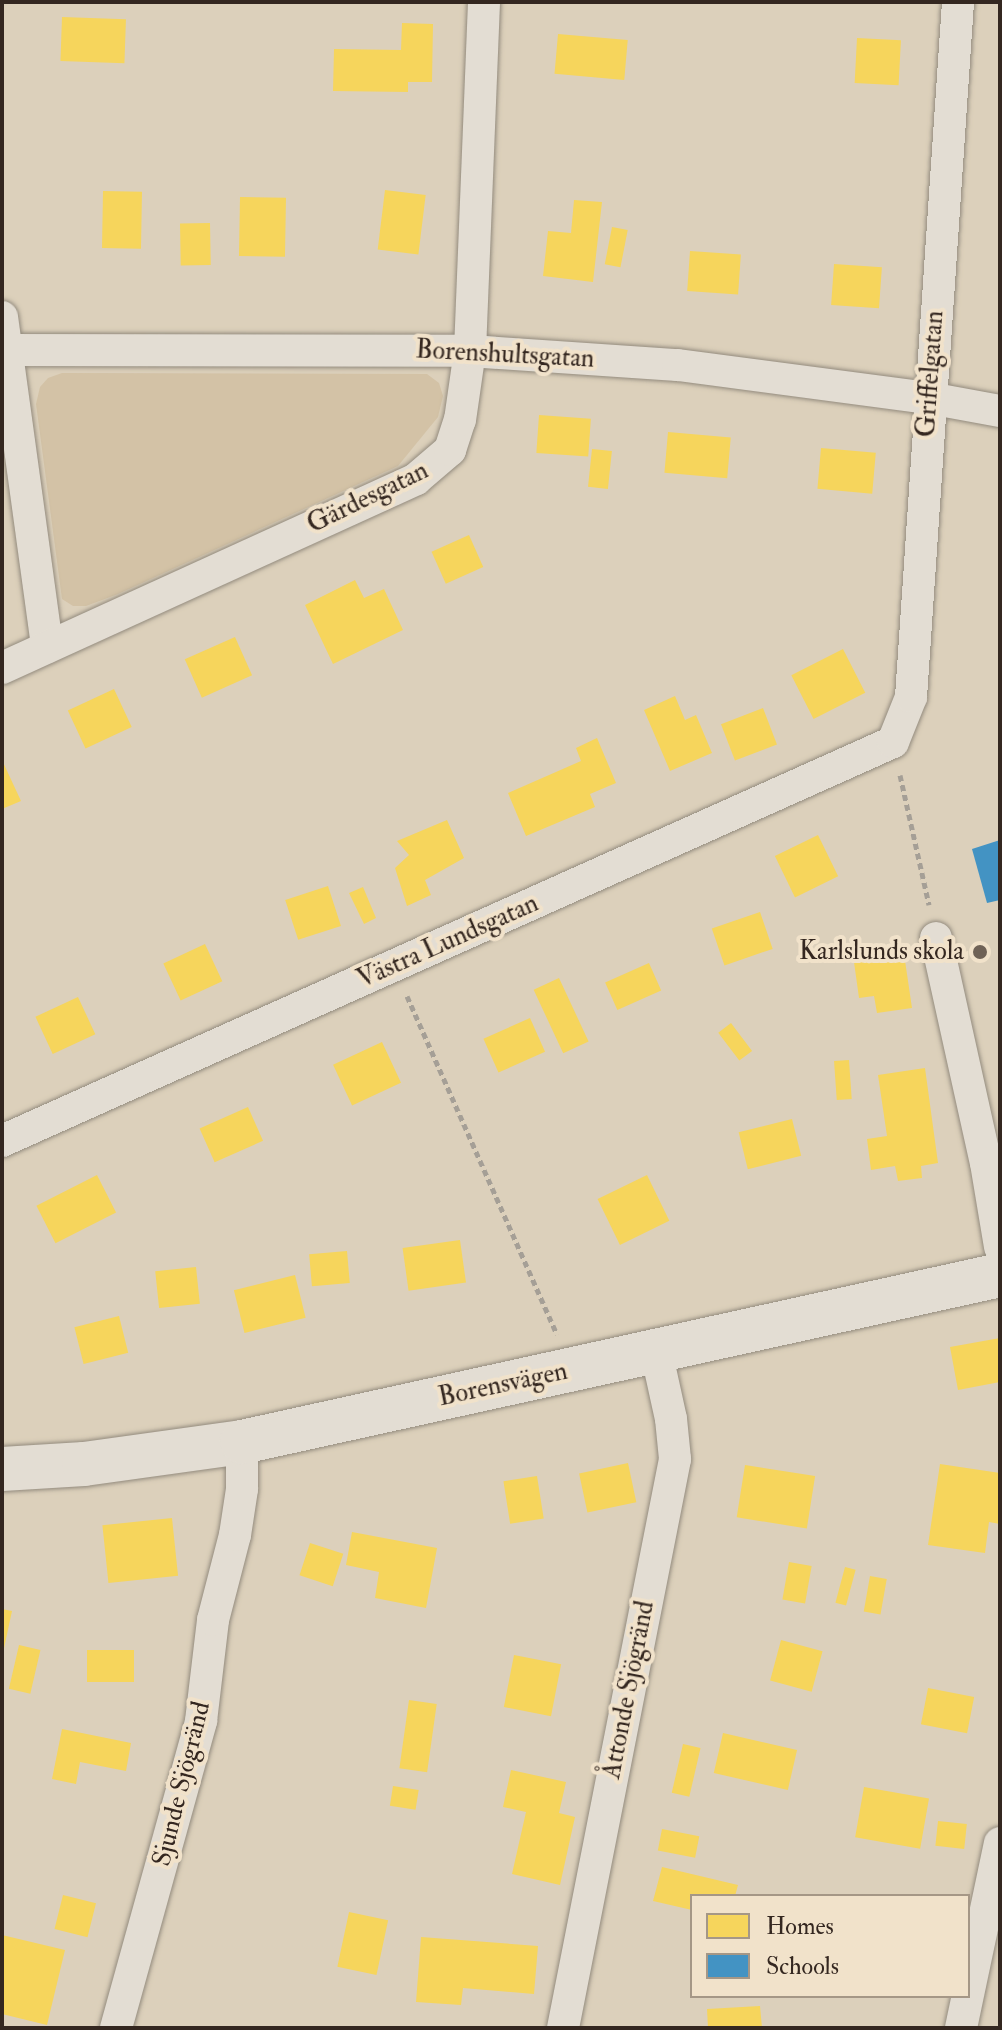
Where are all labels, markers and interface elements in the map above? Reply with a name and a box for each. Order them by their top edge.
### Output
street label: Griffelgatan [911,310,951,438]
street label: Borenshultsgatan [415,335,595,375]
street label: Gärdesgatan [302,455,434,541]
street label: Västra Lundsgatan [353,888,543,996]
place label: Karlslunds skola [799,936,964,968]
marker: Karlslunds skola [971,943,989,961]
street label: Borensvägen [436,1356,570,1414]
street label: Åttonde Sjögränd [596,1598,662,1782]
street label: Sjunde Sjögränd [146,1698,218,1870]
legend [690,1894,970,1998]
text: Homes [766,1911,834,1942]
text: Schools [766,1951,839,1982]

